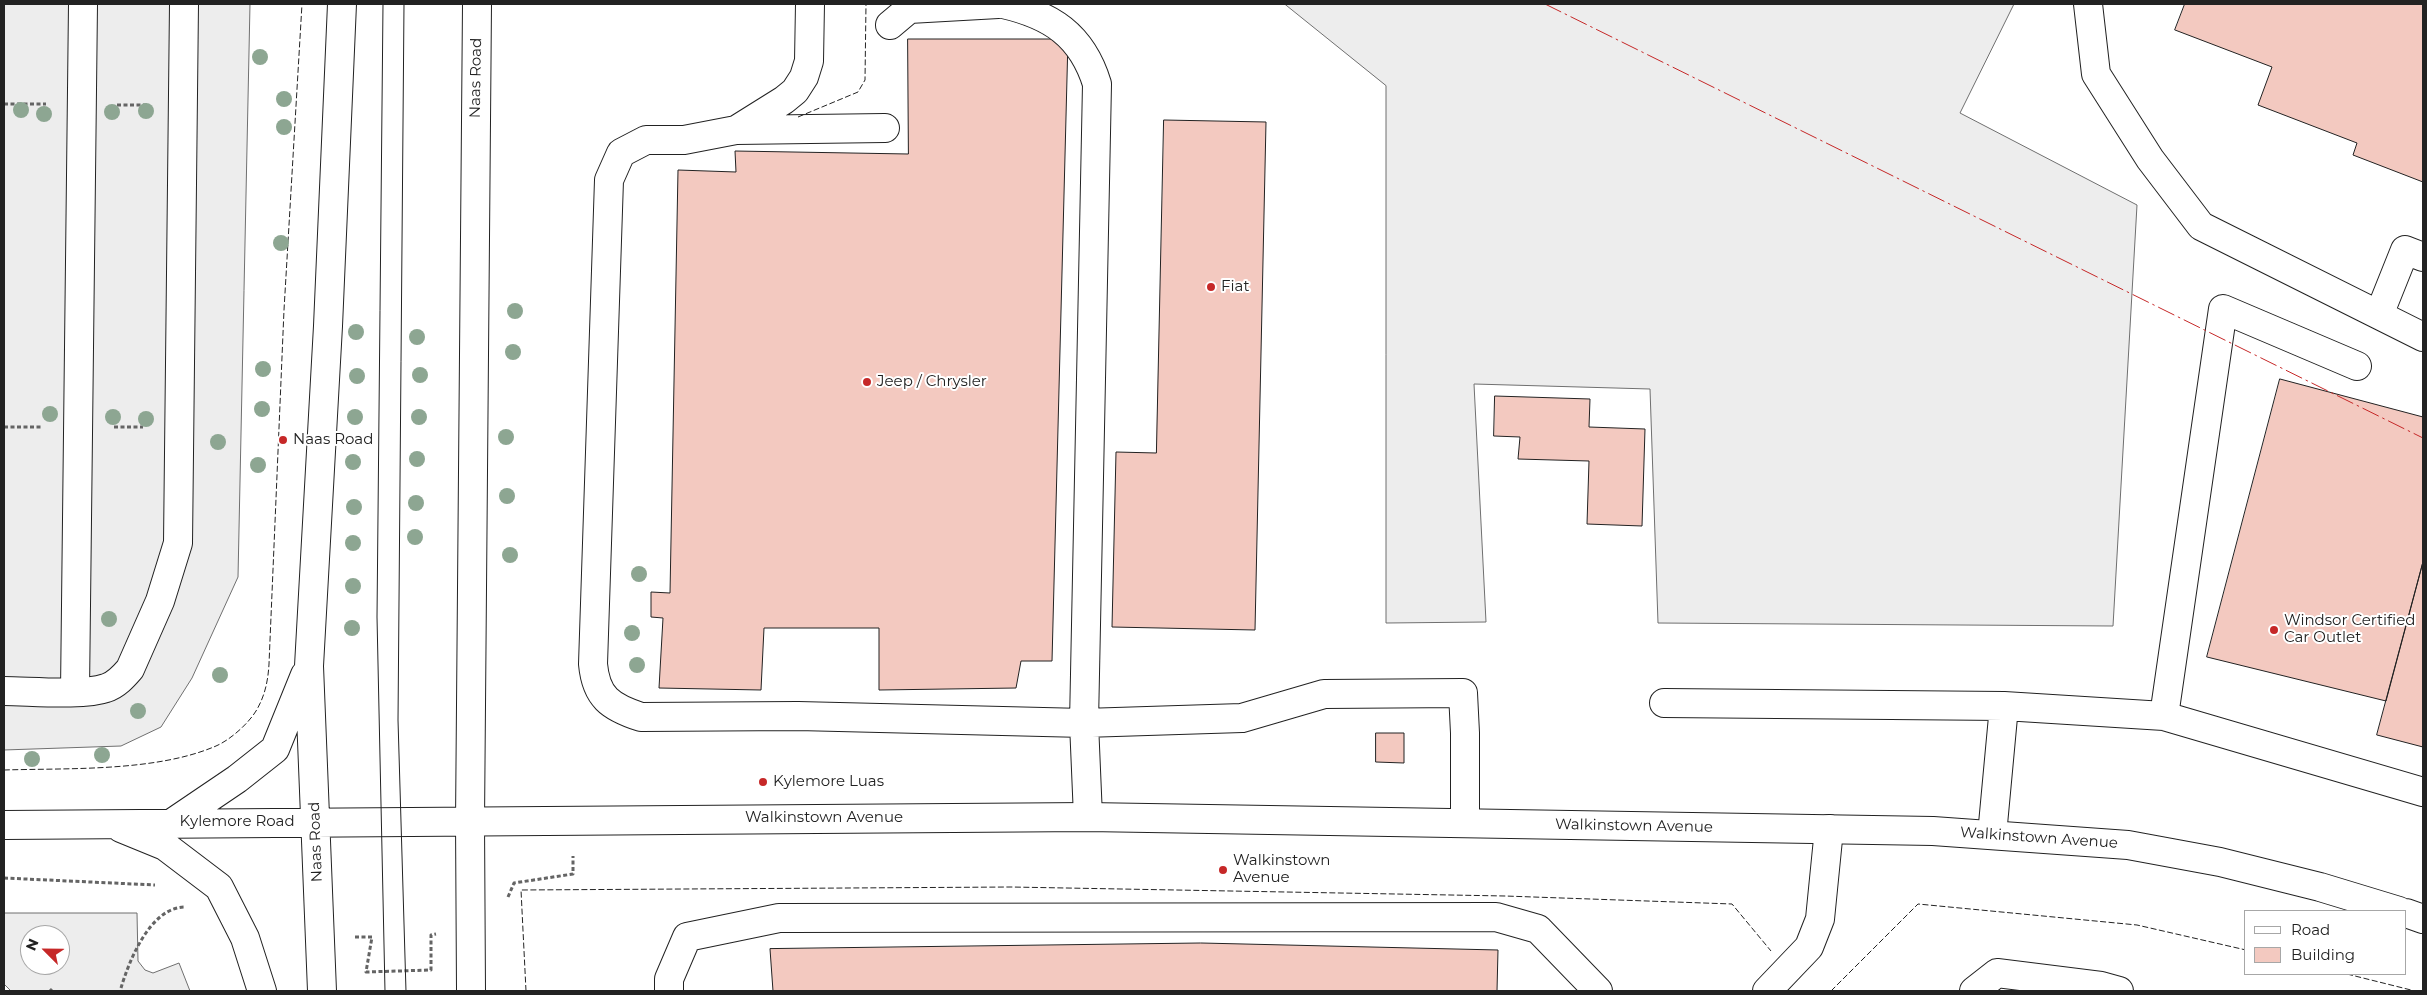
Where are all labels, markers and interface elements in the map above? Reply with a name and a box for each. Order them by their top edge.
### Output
street label: Naas Road [466,38,486,118]
place label: Fiat [1221,278,1249,296]
marker: Fiat [1205,281,1217,293]
place label: Jeep / Chrysler [877,373,987,391]
marker: Jeep / Chrysler [861,376,873,388]
place label: Naas Road [293,431,373,449]
marker: Naas Road [277,434,289,446]
place label: Windsor Certified Car Outlet [2284,612,2415,647]
marker: Windsor Certified Car Outlet [2268,624,2280,636]
place label: Kylemore Luas [773,773,884,791]
marker: Kylemore Luas [757,776,769,788]
street label: Naas Road [306,802,326,882]
street label: Walkinstown Avenue [745,809,903,827]
street label: Kylemore Road [179,813,295,831]
street label: Walkinstown Avenue [1555,816,1713,836]
street label: Walkinstown Avenue [1960,824,2118,852]
place label: Walkinstown Avenue [1233,852,1331,887]
marker: Walkinstown Avenue [1217,864,1229,876]
legend [2244,910,2407,975]
text: Road [2291,920,2330,939]
north arrow [20,925,70,975]
text: N [22,936,43,953]
text: Building [2291,945,2355,964]

